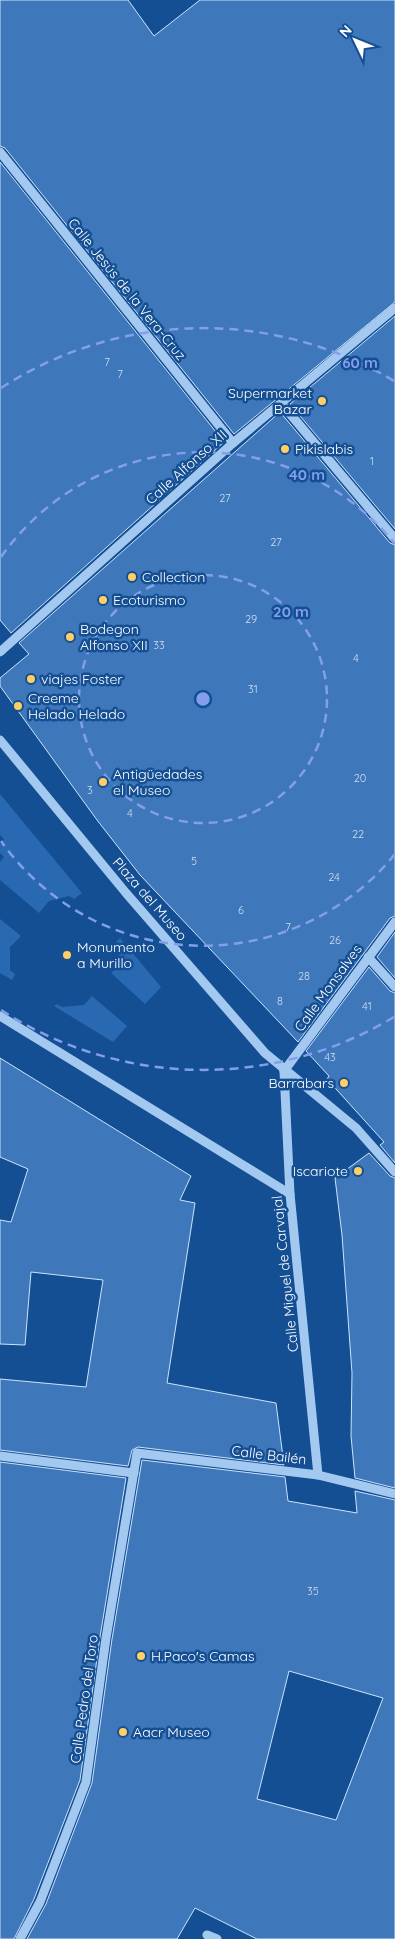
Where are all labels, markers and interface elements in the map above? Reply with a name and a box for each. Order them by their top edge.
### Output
north arrow [330,15,380,65]
text: N [335,21,356,41]
street label: Calle Jesús de la Vera-Cruz [64,214,190,364]
text: 60 m [342,353,378,372]
house number: 7 [104,355,110,369]
house number: 7 [117,367,123,381]
place label: Supermarket Bazar [228,384,313,418]
marker: Supermarket Bazar [316,395,328,407]
street label: Calle Alfonso XII [142,426,230,508]
place label: Pikislabis [295,440,353,458]
marker: Pikislabis [279,443,291,455]
house number: 1 [370,454,374,468]
text: 40 m [289,465,325,484]
house number: 27 [219,491,231,505]
house number: 27 [270,535,282,549]
place label: Collection [142,568,205,586]
marker: Collection [126,571,138,583]
place label: Ecoturismo [113,591,185,609]
marker: Ecoturismo [97,594,109,606]
text: 20 m [273,602,309,621]
house number: 29 [245,612,257,626]
place label: Bodegon Alfonso XII [80,620,148,654]
marker: Bodegon Alfonso XII [64,631,76,643]
house number: 33 [153,638,165,652]
house number: 4 [353,651,359,665]
place label: viajes Foster [41,670,123,688]
marker: viajes Foster [25,673,37,685]
house number: 31 [248,682,258,696]
place label: Creeme Helado Helado [28,689,125,723]
centre of rings [194,690,212,708]
marker: Creeme Helado Helado [12,700,24,712]
place label: Antigüedades el Museo [113,765,202,799]
house number: 20 [354,771,366,785]
marker: Antigüedades el Museo [97,776,109,788]
house number: 3 [87,783,93,797]
house number: 4 [127,806,133,820]
house number: 22 [352,827,364,841]
street label: Plaza del Museo [109,853,191,945]
house number: 5 [191,854,197,868]
house number: 24 [328,870,340,884]
house number: 6 [238,903,244,917]
house number: 7 [285,920,291,934]
house number: 26 [329,933,341,947]
place label: Monumento a Murillo [77,938,155,972]
street label: Calle Monsalves [290,941,366,1035]
marker: Monumento a Murillo [61,949,73,961]
house number: 28 [298,969,310,983]
house number: 8 [277,994,283,1008]
house number: 41 [362,999,372,1013]
house number: 43 [324,1050,336,1064]
place label: Barrabars [268,1074,334,1092]
marker: Barrabars [338,1077,350,1089]
place label: Iscariote [293,1162,348,1180]
marker: Iscariote [352,1165,364,1177]
street label: Calle Miguel de Carvajal [268,1195,302,1353]
street label: Calle Bailén [231,1441,307,1469]
house number: 35 [307,1584,319,1598]
street label: Calle Pedro del Toro [66,1633,102,1765]
place label: H.Paco's Camas [151,1647,255,1665]
marker: H.Paco's Camas [135,1650,147,1662]
place label: Aacr Museo [133,1723,210,1741]
marker: Aacr Museo [117,1726,129,1738]

